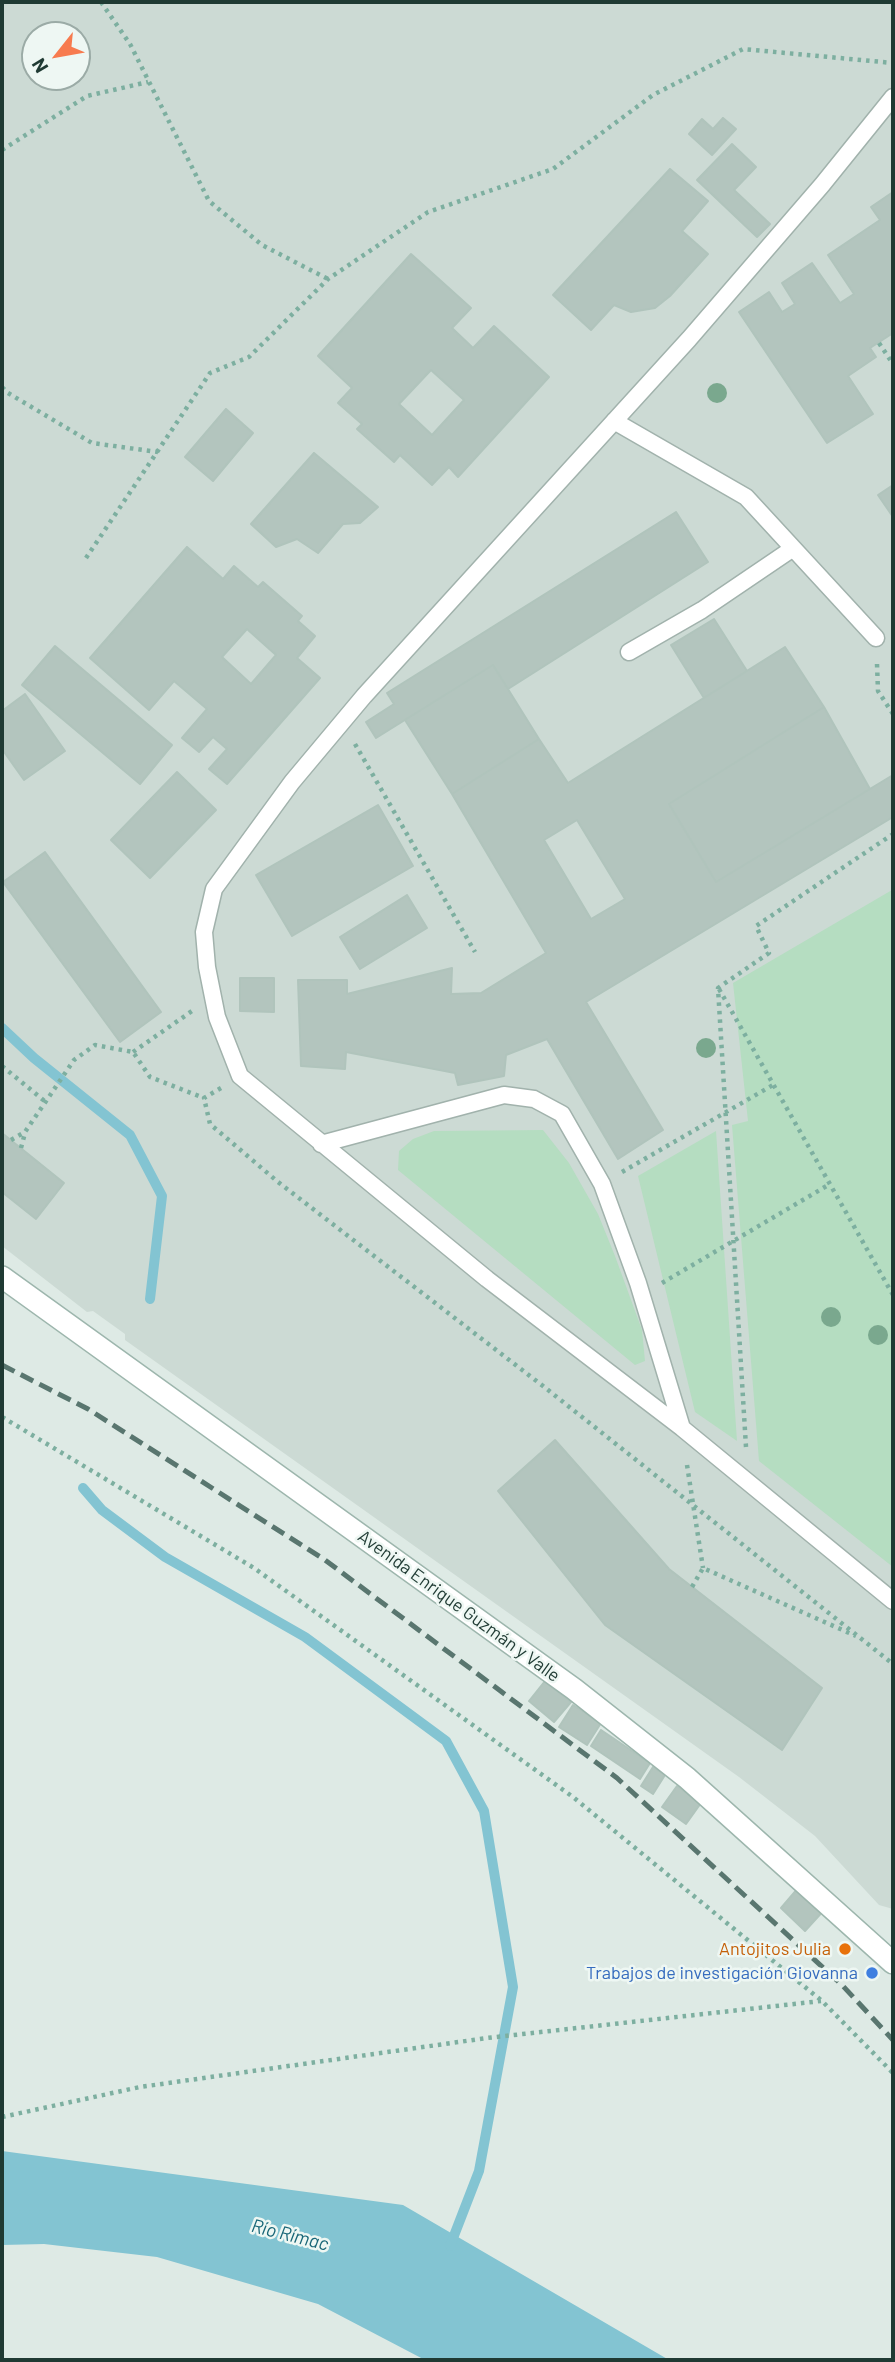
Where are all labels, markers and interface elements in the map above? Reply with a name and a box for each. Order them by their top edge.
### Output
north arrow [21,21,91,91]
text: N [26,55,52,77]
street label: Avenida Enrique Guzmán y Valle [354,1525,564,1687]
place label: Antojitos Julia [719,1938,831,1960]
marker: Antojitos Julia [837,1941,853,1957]
place label: Trabajos de investigación Giovanna [586,1962,858,1984]
marker: Trabajos de investigación Giovanna [864,1965,880,1981]
water label: Río Rímac [249,2214,331,2256]

